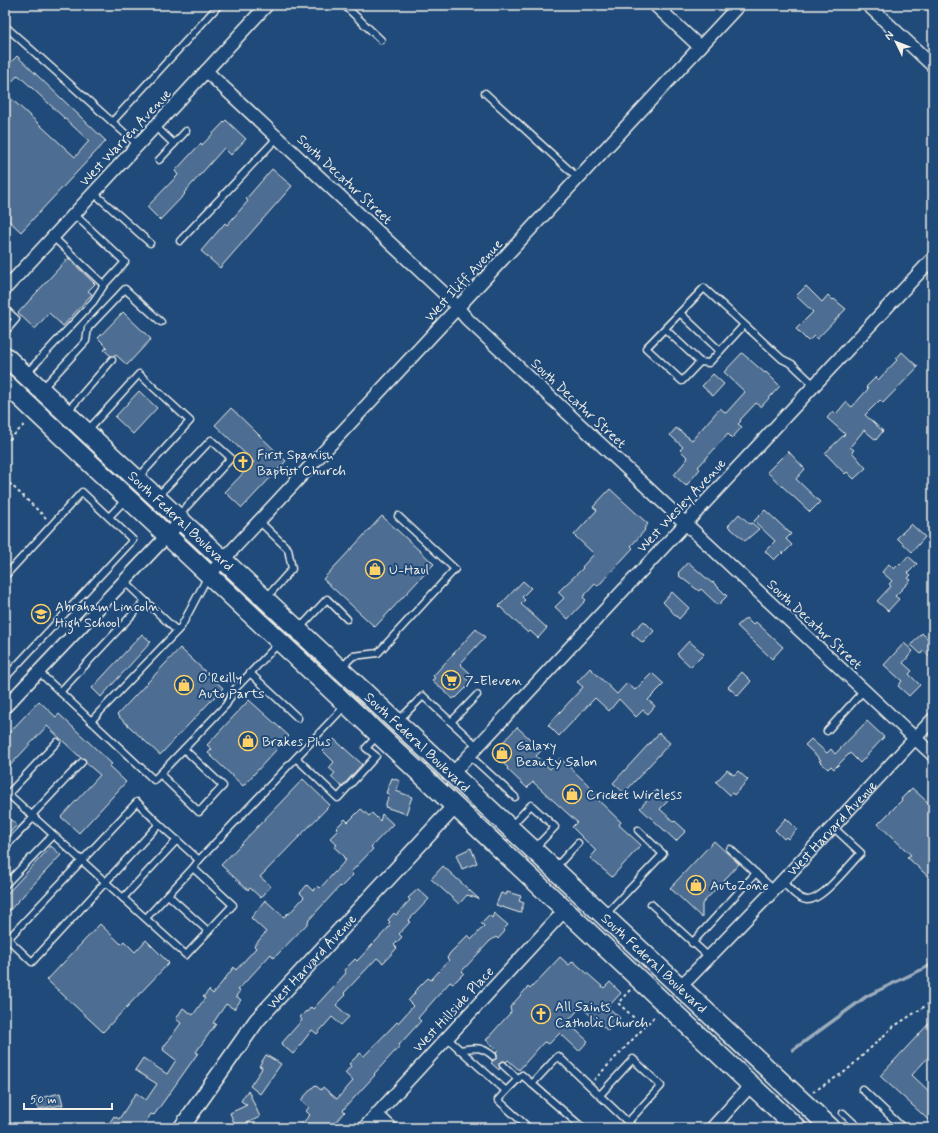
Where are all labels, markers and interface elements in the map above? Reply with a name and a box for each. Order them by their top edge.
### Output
north arrow [876,22,916,62]
text: N [882,28,897,43]
street label: West Warren Avenue [76,85,176,190]
street label: South Decatur Street [293,131,396,229]
street label: West Iliff Avenue [421,235,507,326]
street label: South Decatur Street [527,355,630,453]
place label: First Spanish Baptist Church [257,446,346,480]
church icon: First Spanish Baptist Church [232,451,254,473]
street label: West Wesley Avenue [633,454,731,557]
street label: South Federal Boulevard [123,467,237,575]
shop icon: U-Haul [364,558,386,580]
place label: U-Haul [389,561,429,579]
street label: South Decatur Street [763,576,866,674]
place label: Abraham Lincoln High School [55,598,159,634]
school or university icon: Abraham Lincoln High School [30,603,52,625]
place label: O'Reilly Auto Parts [198,669,265,703]
supermarket icon: 7-Eleven [440,669,462,691]
place label: 7-Eleven [465,672,523,690]
shop icon: O'Reilly Auto Parts [173,674,195,696]
street label: South Federal Boulevard [360,689,474,797]
shop icon: Brakes Plus [237,730,259,752]
place label: Brakes Plus [262,733,331,751]
place label: Galaxy Beauty Salon [516,737,597,771]
shop icon: Galaxy Beauty Salon [491,742,513,764]
street label: West Harvard Avenue [784,777,882,880]
shop icon: Cricket Wireless [561,783,583,805]
place label: Cricket Wireless [586,786,682,804]
shop icon: AutoZone [685,874,707,896]
place label: AutoZone [710,877,769,895]
street label: West Harvard Avenue [263,910,361,1014]
street label: South Federal Boulevard [597,910,711,1018]
street label: West Hillside Place [409,963,498,1056]
place label: All Saints Catholic Church [555,998,649,1032]
church icon: All Saints Catholic Church [530,1003,552,1025]
scale bar [24,1085,112,1111]
text: 50 m [30,1092,57,1108]

